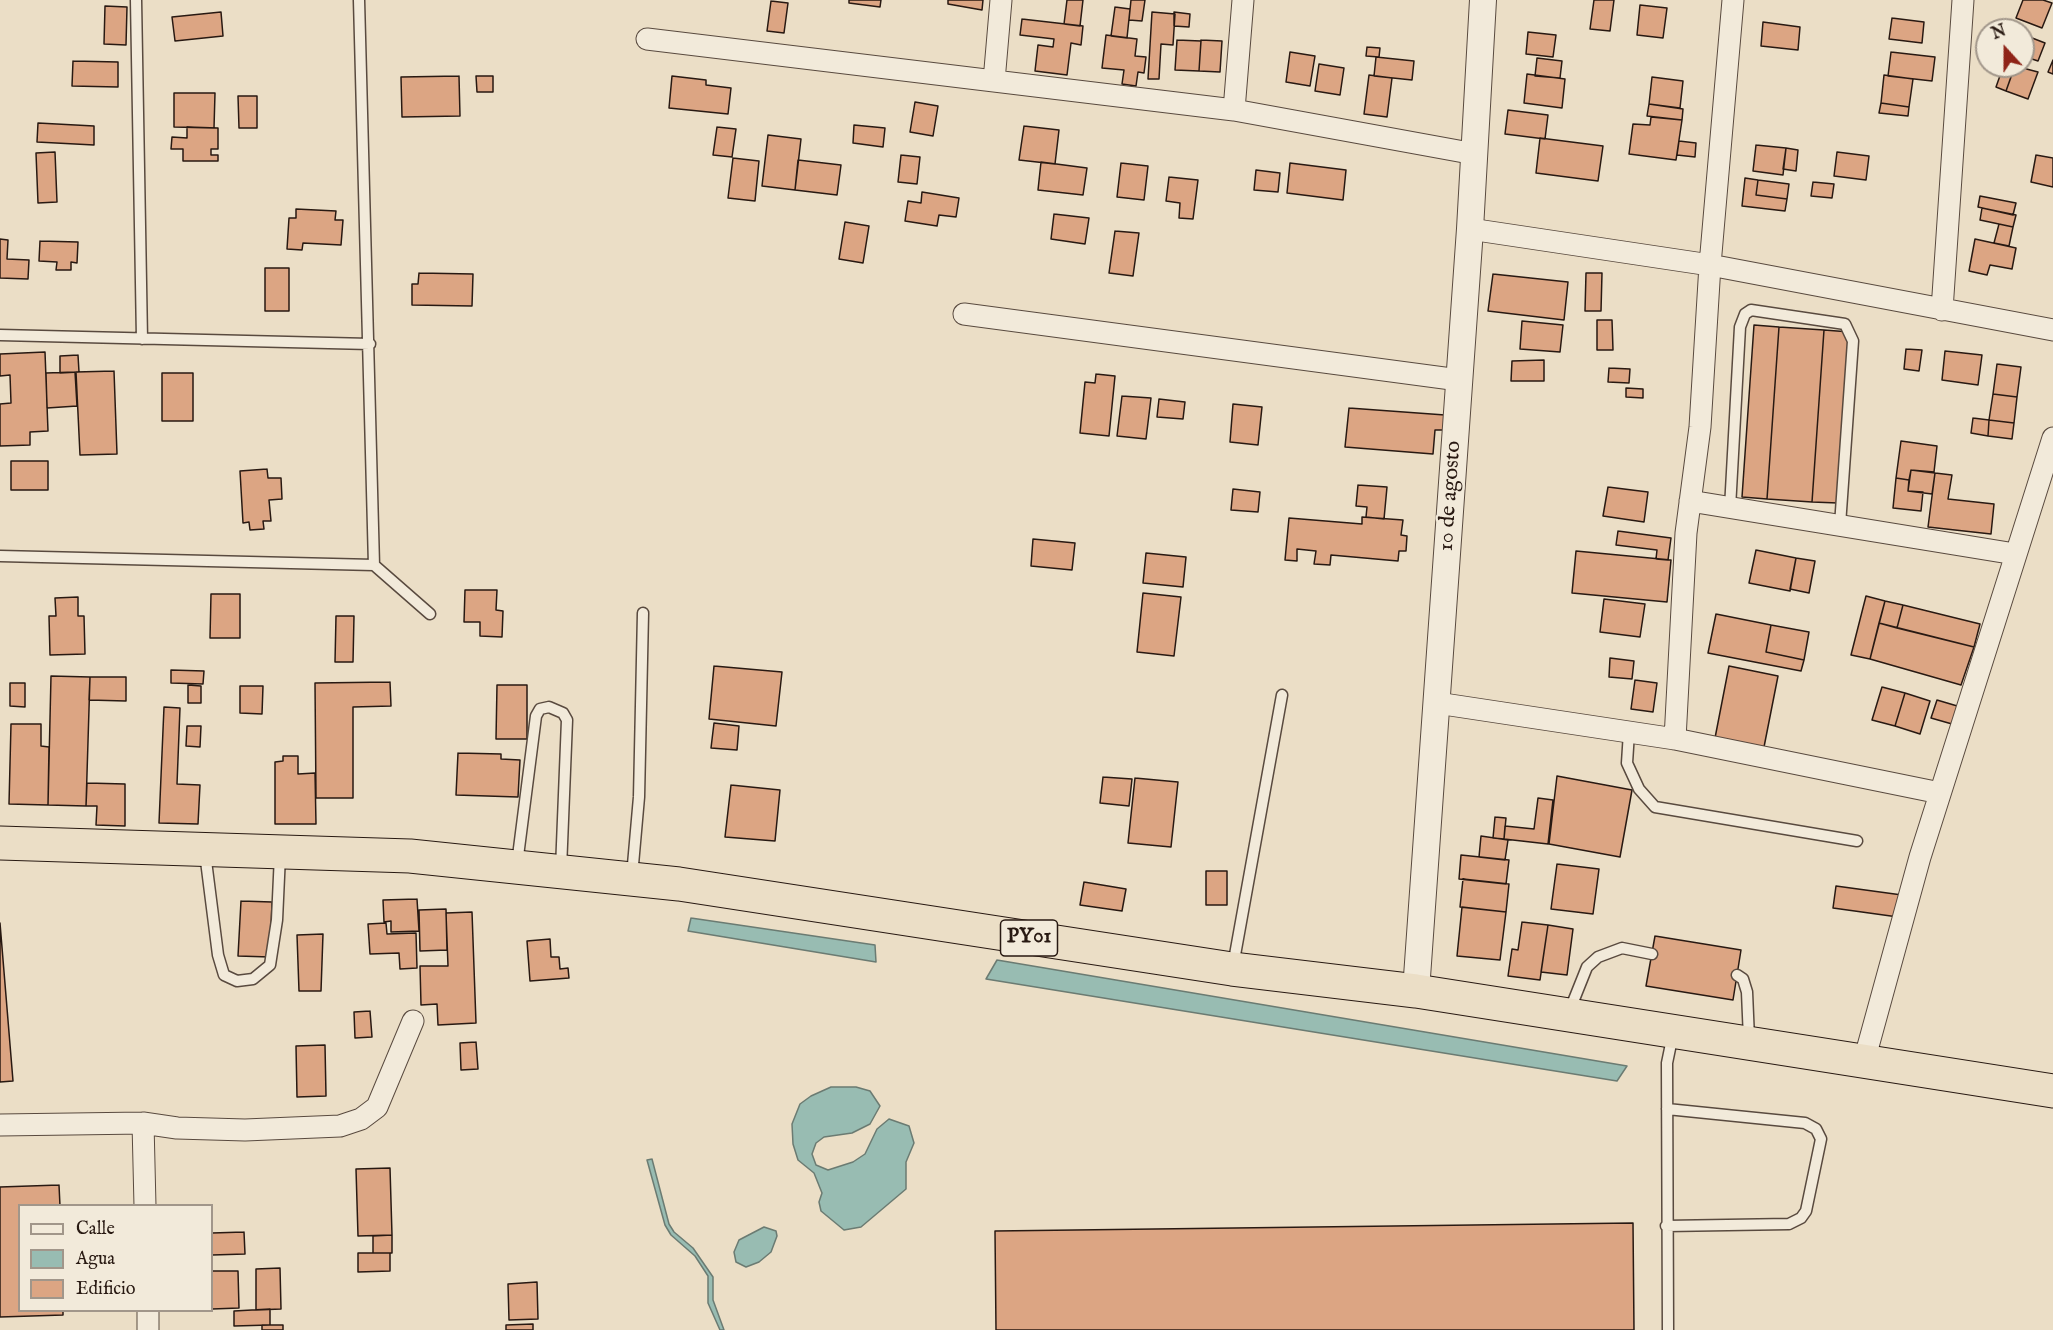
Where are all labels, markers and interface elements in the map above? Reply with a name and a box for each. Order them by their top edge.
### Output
north arrow [1975,18,2035,78]
text: N [1989,21,2009,45]
street label: 10 de agosto [1434,440,1468,552]
road number: PY01 [1000,920,1058,956]
legend [18,1204,213,1312]
text: Calle [76,1218,115,1241]
text: Agua [76,1248,115,1271]
text: Edificio [76,1278,136,1301]

